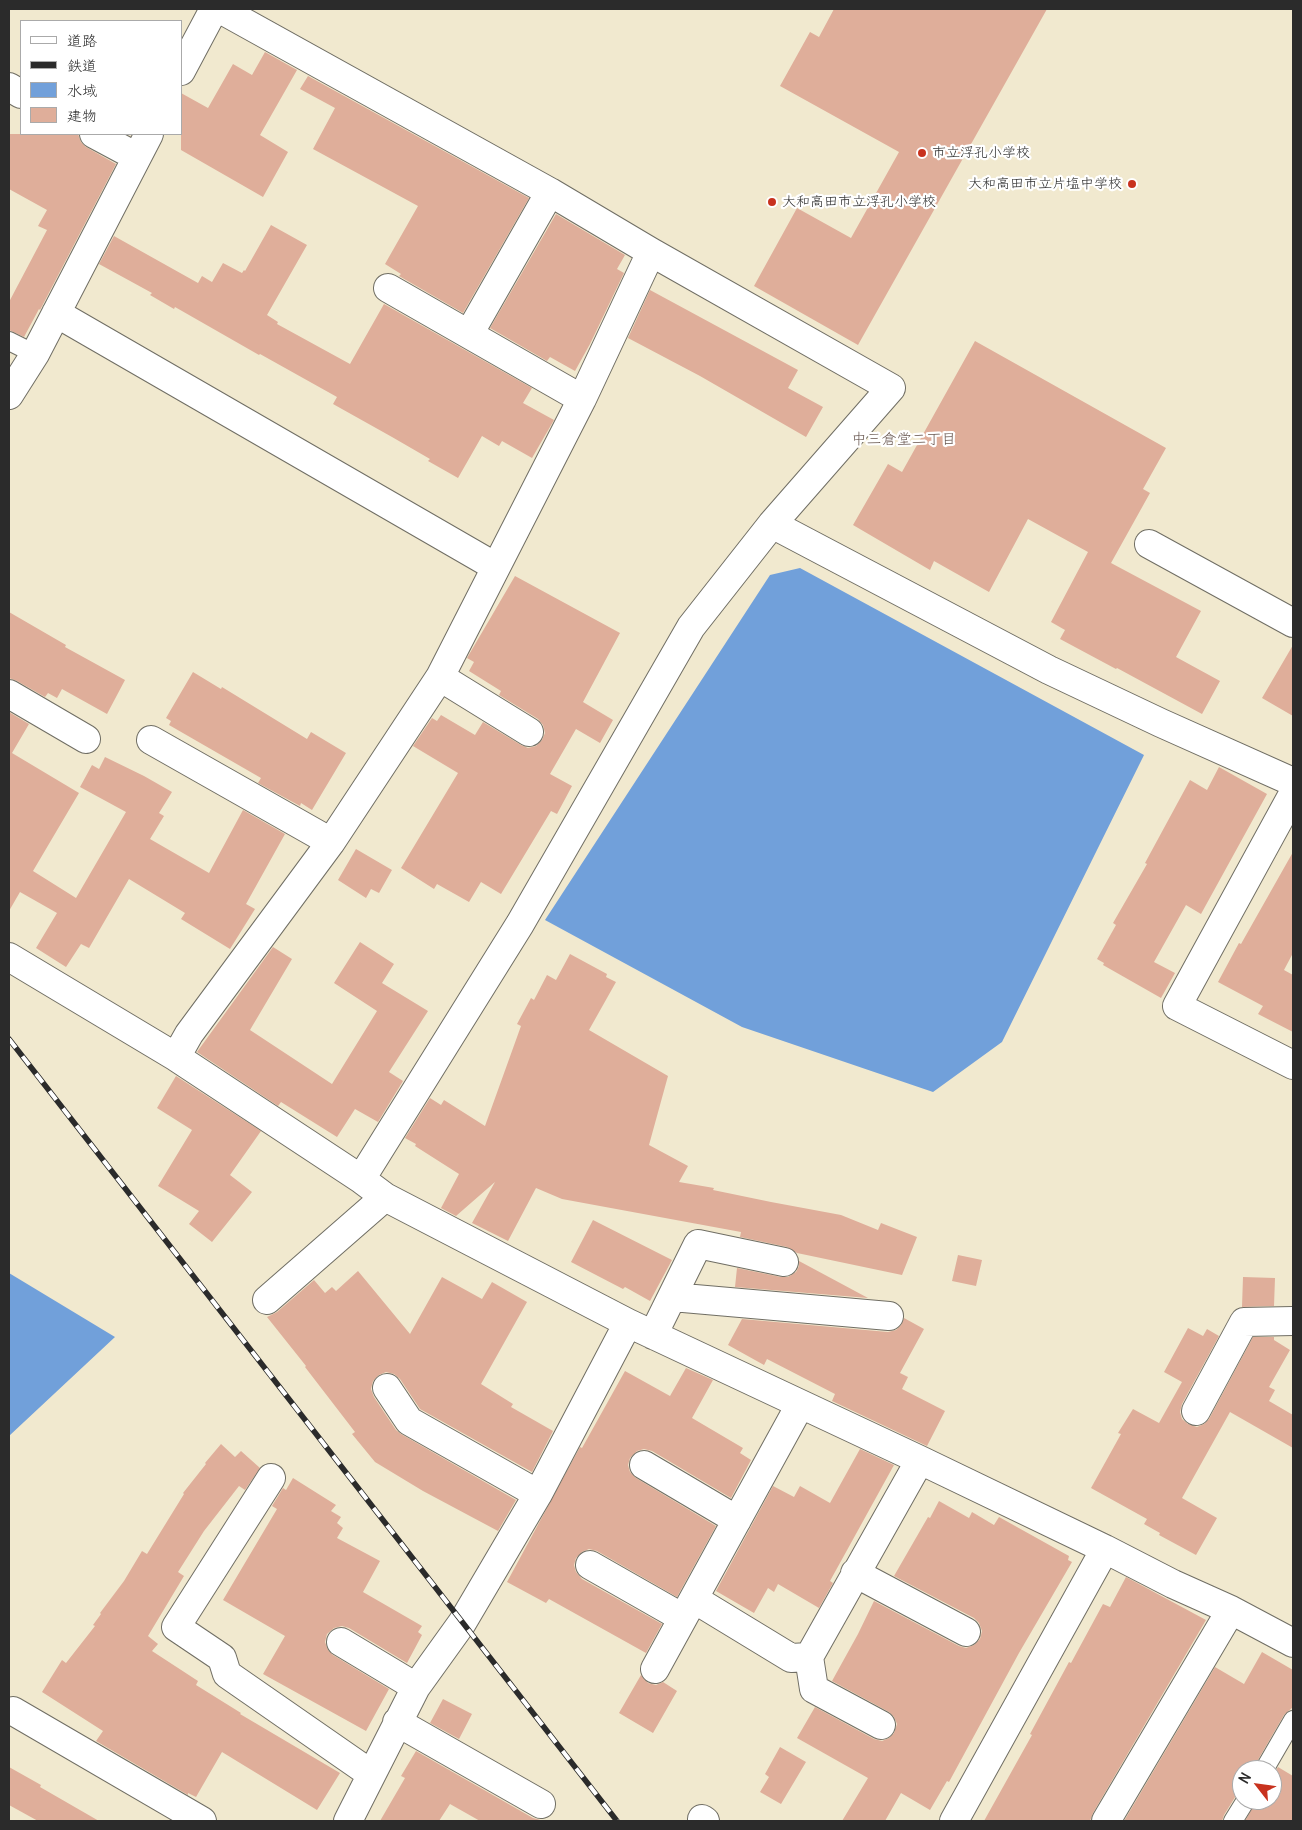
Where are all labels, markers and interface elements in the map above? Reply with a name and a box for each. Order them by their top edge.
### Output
legend [20,20,182,135]
text: 道路 [67,31,97,50]
text: 鉄道 [67,56,97,75]
text: 水域 [67,81,97,100]
text: 建物 [67,106,97,125]
place label: 市立浮孔小学校 [932,145,1030,161]
marker: 市立浮孔小学校 [916,147,928,159]
place label: 大和高田市立片塩中学校 [968,176,1122,192]
marker: 大和高田市立片塩中学校 [1126,178,1138,190]
place label: 大和高田市立浮孔小学校 [782,194,936,210]
marker: 大和高田市立浮孔小学校 [766,196,778,208]
district label: 中三倉堂二丁目 [852,431,956,449]
north arrow [1232,1760,1282,1810]
text: N [1235,1769,1255,1787]

